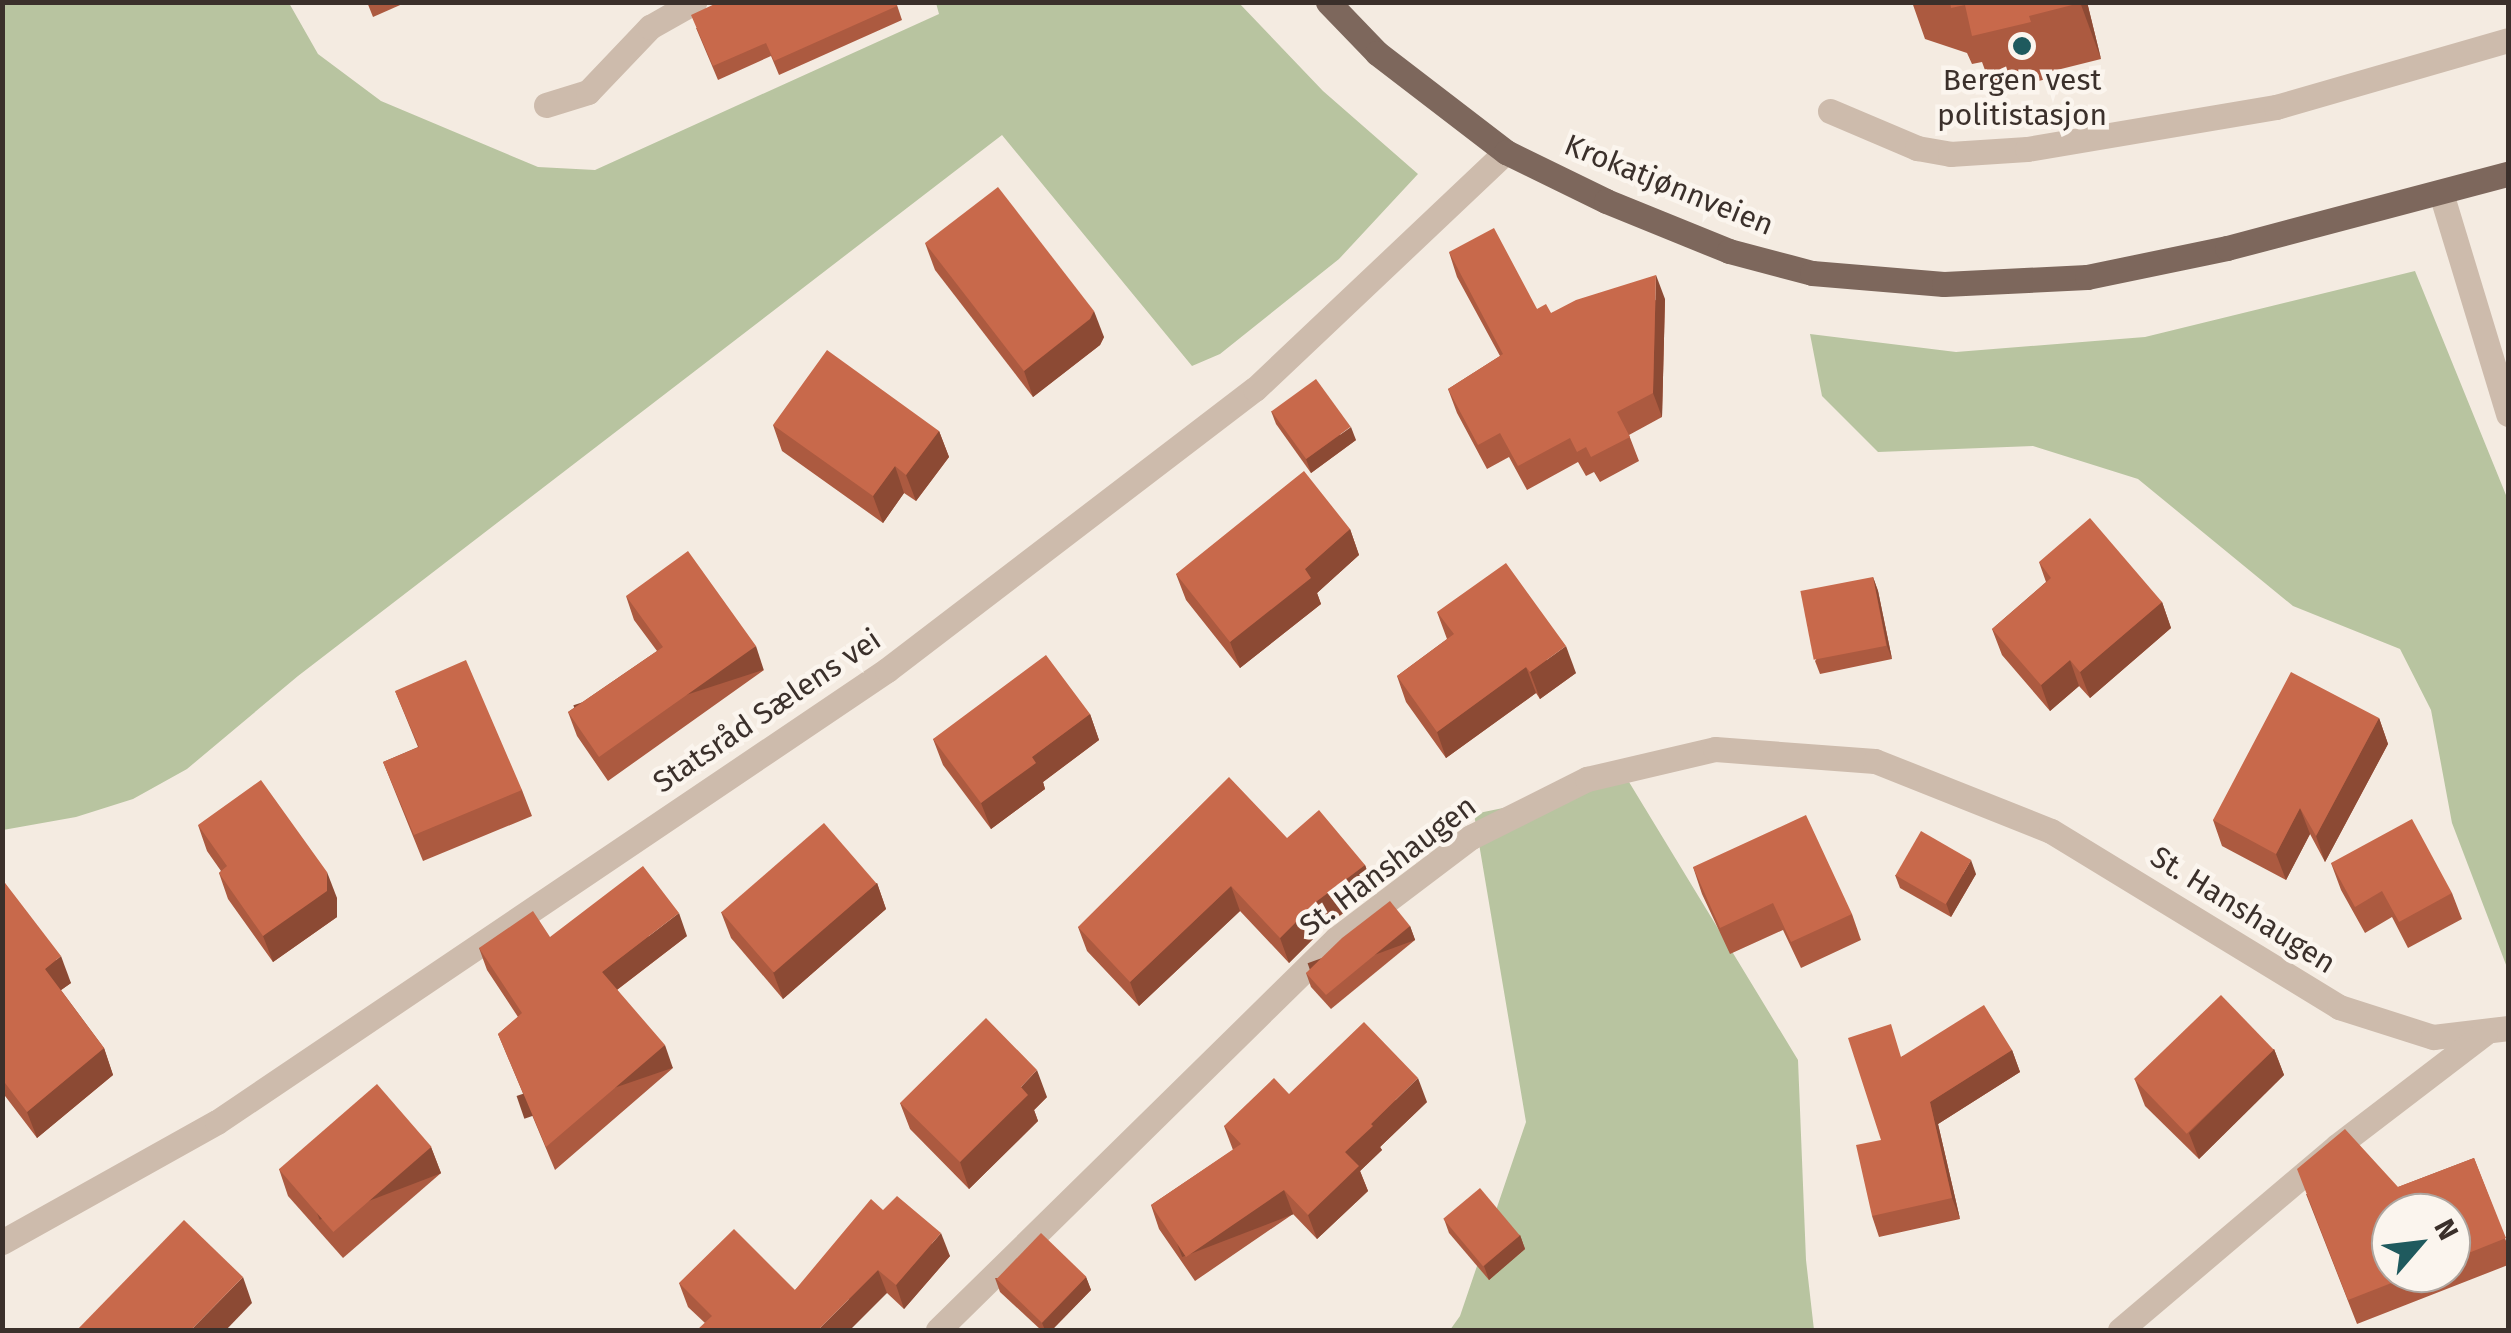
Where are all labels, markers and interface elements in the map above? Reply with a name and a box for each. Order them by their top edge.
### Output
marker: Bergen vest politistasjon [2011,35,2033,57]
place label: Bergen vest politistasjon [1937,62,2107,132]
street label: Krokatjønnveien [1559,127,1779,243]
street label: Statsråd Sælens vei [646,622,888,800]
street label: St. Hanshaugen [1293,788,1483,944]
street label: St. Hanshaugen [2144,839,2342,981]
north arrow [2371,1193,2471,1293]
text: N [2427,1214,2465,1246]

